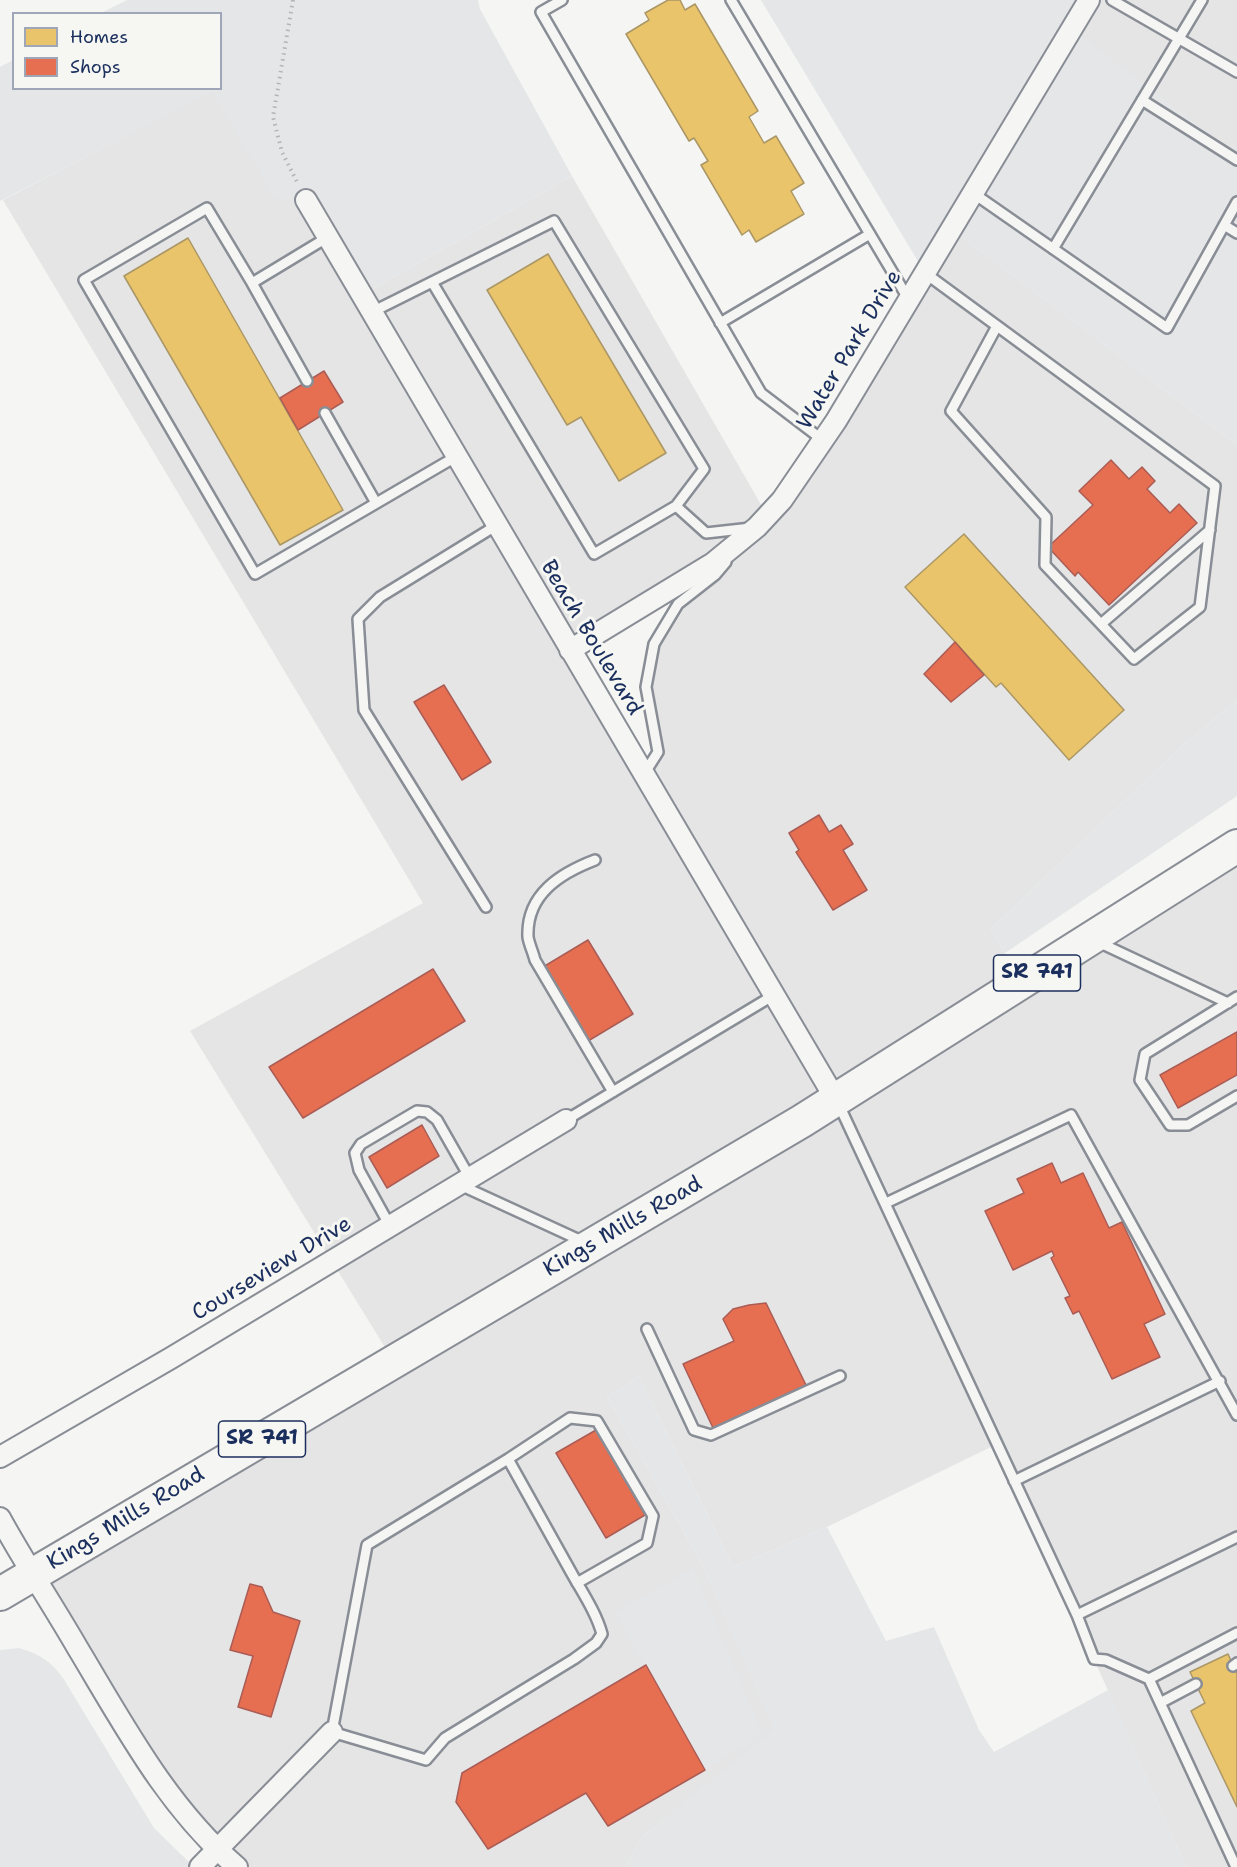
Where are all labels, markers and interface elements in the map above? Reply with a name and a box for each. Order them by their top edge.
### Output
legend [12,12,222,90]
text: Homes [70,25,128,49]
text: Shops [70,55,121,79]
street label: Water Park Drive [792,266,908,434]
street label: Beach Boulevard [534,556,648,720]
road number: SR 741 [994,955,1080,991]
street label: Kings Mills Road [539,1171,707,1283]
street label: Courseview Drive [188,1211,356,1327]
road number: SR 741 [218,1421,306,1457]
street label: Kings Mills Road [43,1462,209,1576]

